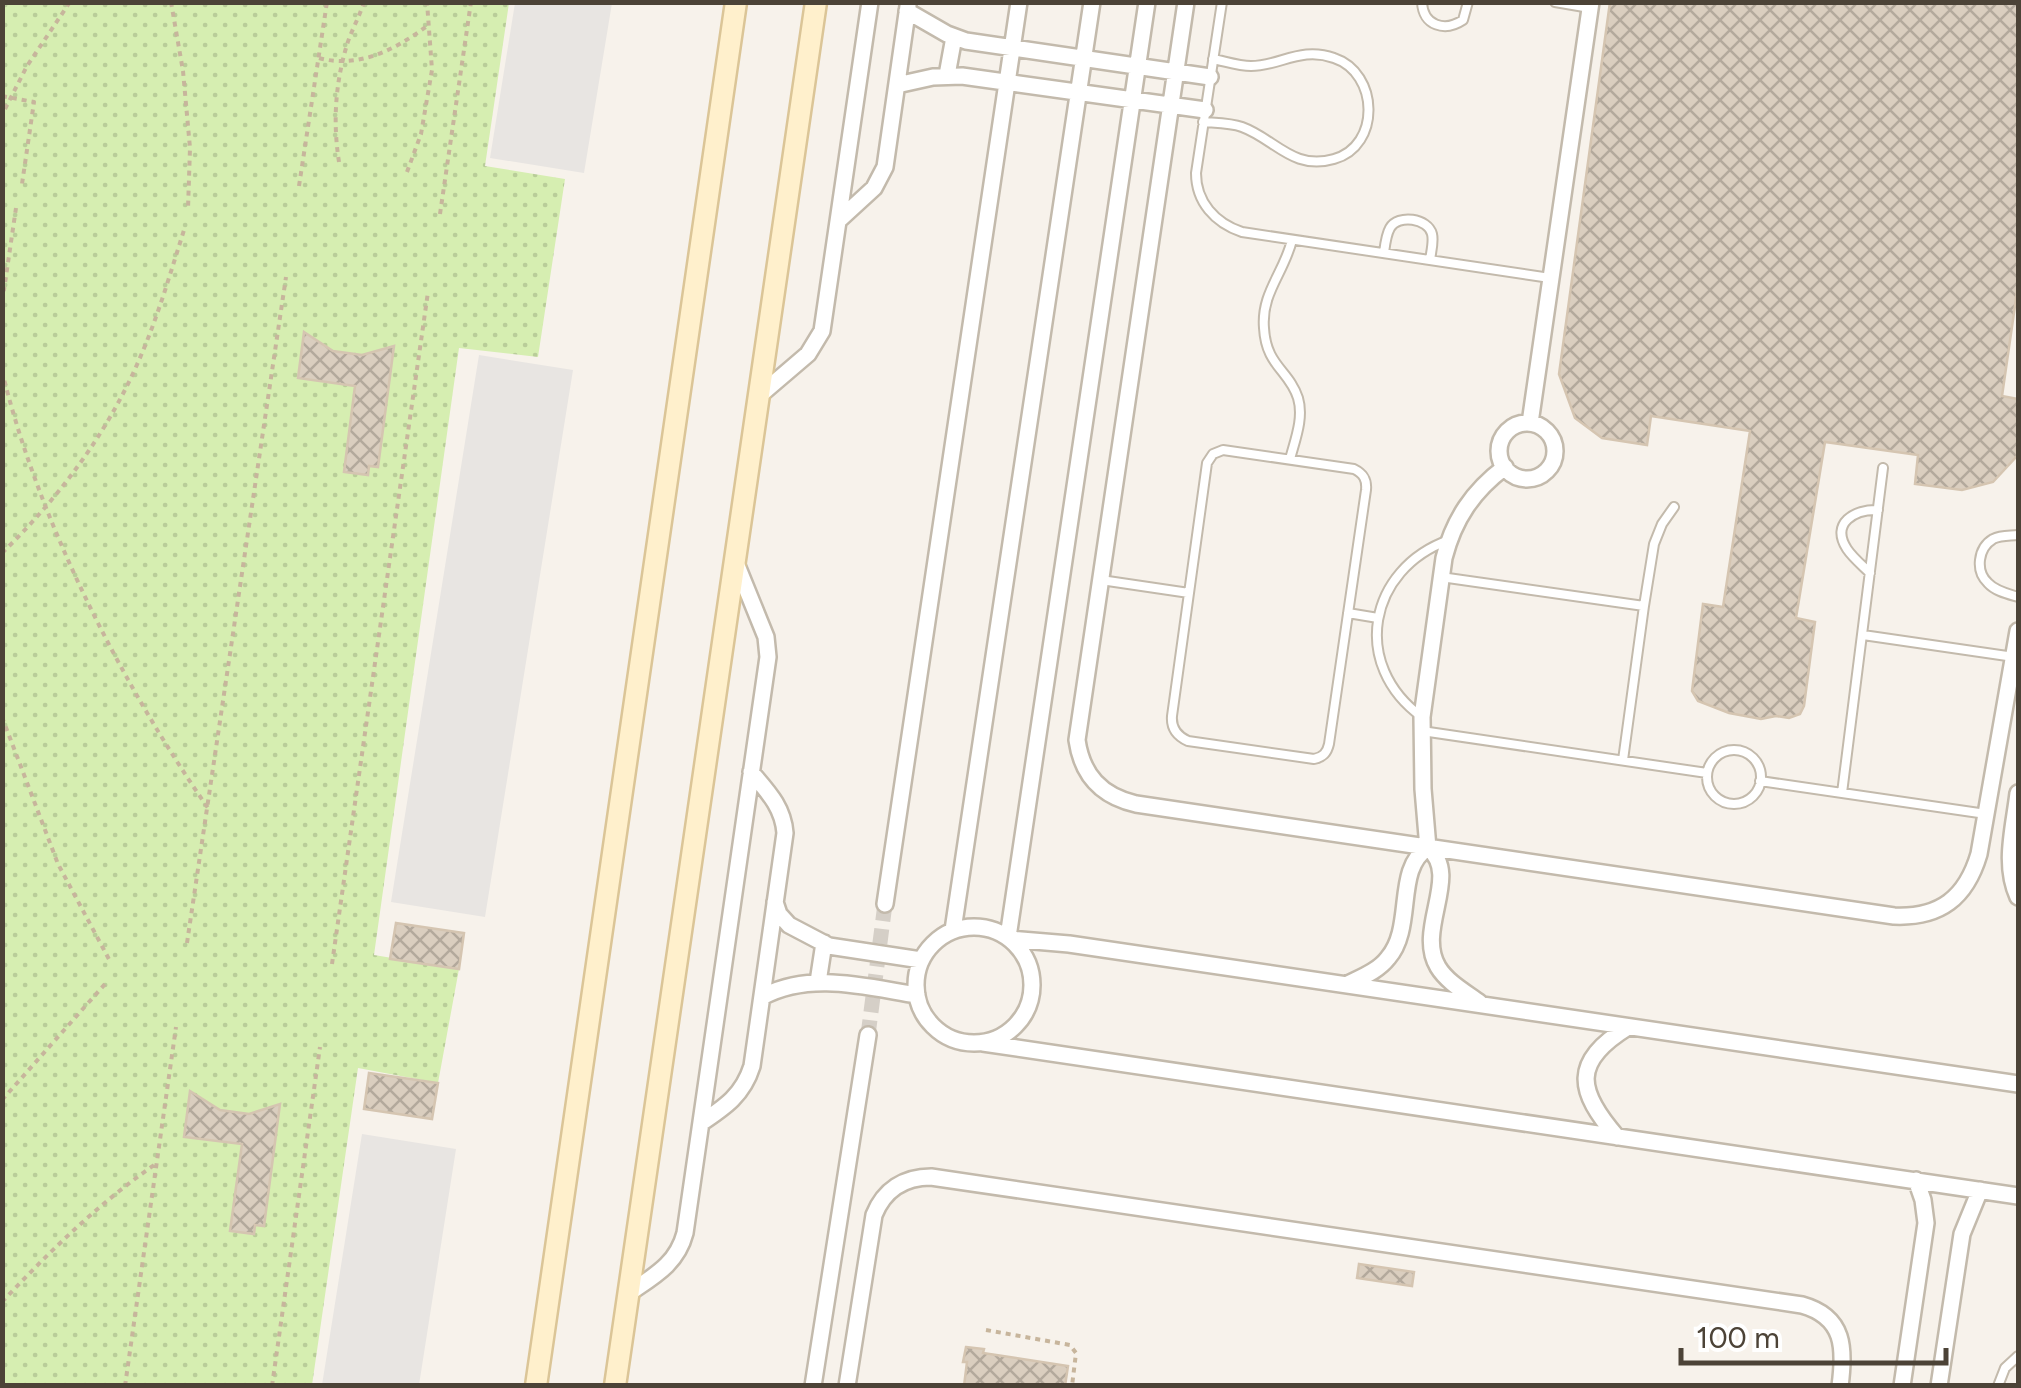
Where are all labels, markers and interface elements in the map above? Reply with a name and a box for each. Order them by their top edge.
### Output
scale bar [1681,1303,1946,1365]
text: 100 m [1696,1319,1780,1356]

